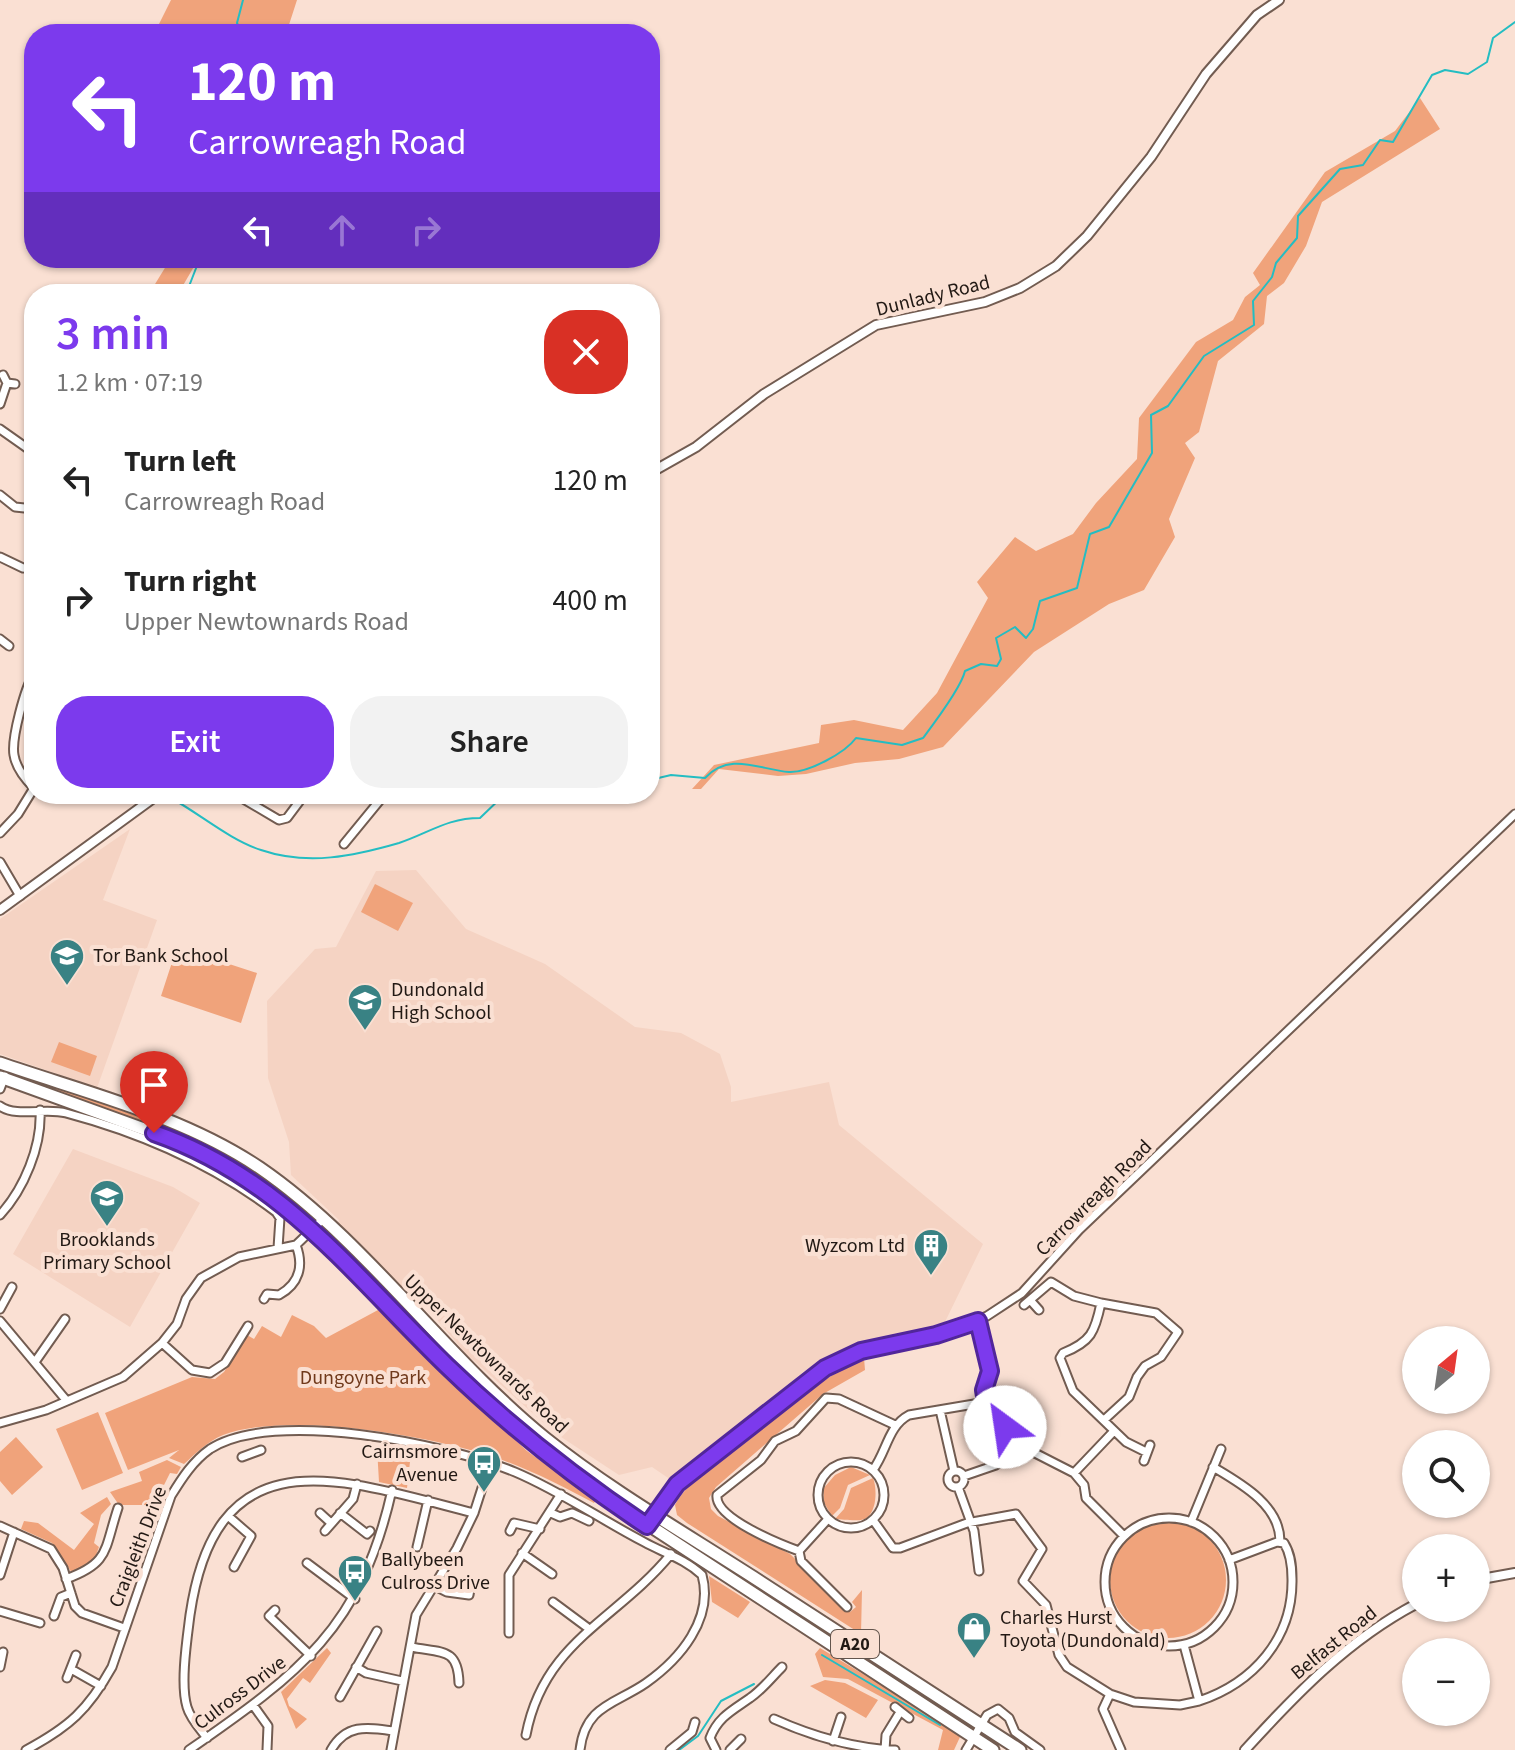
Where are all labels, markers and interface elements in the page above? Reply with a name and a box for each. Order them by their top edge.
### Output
text: 120 m [188,43,336,122]
icon: left [56,56,160,160]
text: Carrowreagh Road [188,117,466,168]
icon: left [236,208,280,252]
icon: ahead [320,208,364,252]
icon: right [404,208,448,252]
street label: Dunlady Road [873,268,993,324]
text: 3 min [56,300,170,368]
button: close [544,310,628,394]
text: 1.2 km · 07:19 [56,364,203,401]
text: Turn left [124,440,236,483]
icon: left [56,458,100,502]
text: 120 m [552,459,628,502]
text: Carrowreagh Road [124,483,325,520]
text: Turn right [124,560,256,603]
icon: right [56,578,100,622]
text: 400 m [552,579,628,622]
text: Upper Newtownards Road [124,603,409,640]
button: Exit [56,696,334,788]
button: Share [350,696,628,788]
school or university icon: Tor Bank School [48,937,86,987]
place label: Tor Bank School [93,942,228,970]
place label: Dundonald High School [391,976,491,1027]
school or university icon: Dundonald High School [346,982,384,1032]
pin [120,1051,188,1133]
icon: arrive [132,1063,176,1107]
street label: Carrowreagh Road [1029,1133,1159,1263]
school or university icon: Brooklands Primary School [88,1178,126,1228]
place label: Brooklands Primary School [43,1226,171,1277]
building icon: Wyzcom Ltd [912,1227,950,1277]
place label: Wyzcom Ltd [805,1232,905,1260]
street label: Upper Newtownards Road [397,1268,575,1440]
north arrow [1402,1326,1490,1414]
map controls [1402,1326,1490,1726]
park label: Dungoyne Park [300,1364,426,1392]
position arrow [963,1385,1047,1469]
button: search [1402,1430,1490,1518]
place label: Cairnsmore Avenue [361,1438,458,1489]
bus stop icon: Cairnsmore Avenue [465,1444,503,1494]
street label: Craigleith Drive [102,1482,174,1612]
button: + [1402,1534,1490,1622]
place label: Ballybeen Culross Drive [381,1546,490,1597]
bus stop icon: Ballybeen Culross Drive [336,1553,374,1603]
street label: Belfast Road [1285,1599,1383,1687]
place label: Charles Hurst Toyota (Dundonald) [1000,1604,1166,1655]
shop icon: Charles Hurst Toyota (Dundonald) [955,1610,993,1660]
road number: A20 [831,1630,879,1658]
button: − [1402,1638,1490,1726]
street label: Culross Drive [188,1649,292,1737]

